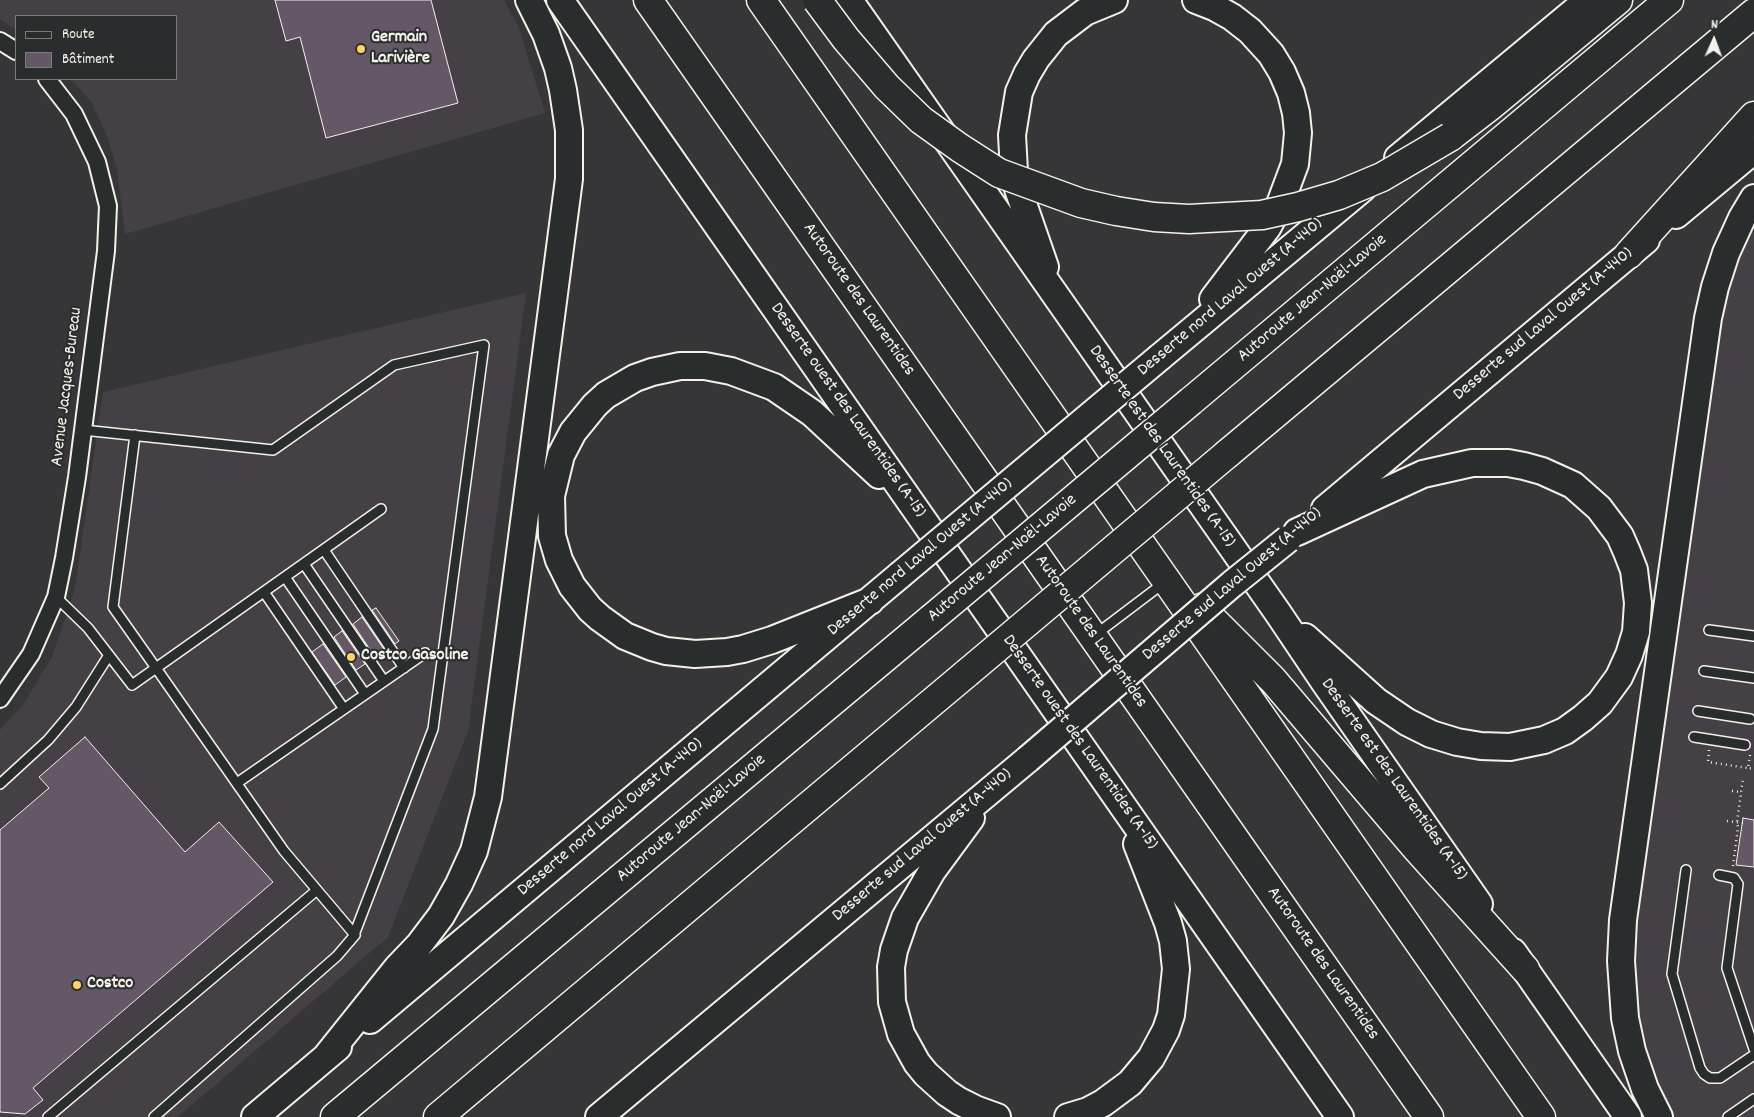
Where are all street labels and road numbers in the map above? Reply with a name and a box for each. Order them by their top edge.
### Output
street label: Desserte nord Laval Ouest (A-440) [1134,214,1328,382]
street label: Autoroute des Laurentides [797,219,919,381]
street label: Autoroute Jean-Noël-Lavoie [1234,230,1392,368]
street label: Desserte sud Laval Ouest (A-440) [1450,244,1638,406]
street label: Desserte ouest des Laurentides (A-15) [764,299,930,523]
street label: Avenue Jacques-Bureau [48,306,88,468]
street label: Desserte est des Laurentides (A-15) [1083,342,1239,552]
street label: Desserte nord Laval Ouest (A-440) [824,474,1018,642]
street label: Autoroute Jean-Noël-Lavoie [924,490,1082,628]
street label: Desserte sud Laval Ouest (A-440) [1139,504,1327,666]
street label: Autoroute des Laurentides [1029,551,1151,713]
street label: Desserte ouest des Laurentides (A-15) [996,631,1162,855]
street label: Desserte est des Laurentides (A-15) [1315,675,1471,885]
street label: Desserte nord Laval Ouest (A-440) [514,734,708,902]
street label: Autoroute Jean-Noël-Lavoie [613,750,771,888]
street label: Desserte sud Laval Ouest (A-440) [829,765,1017,927]
street label: Autoroute des Laurentides [1261,883,1383,1045]

